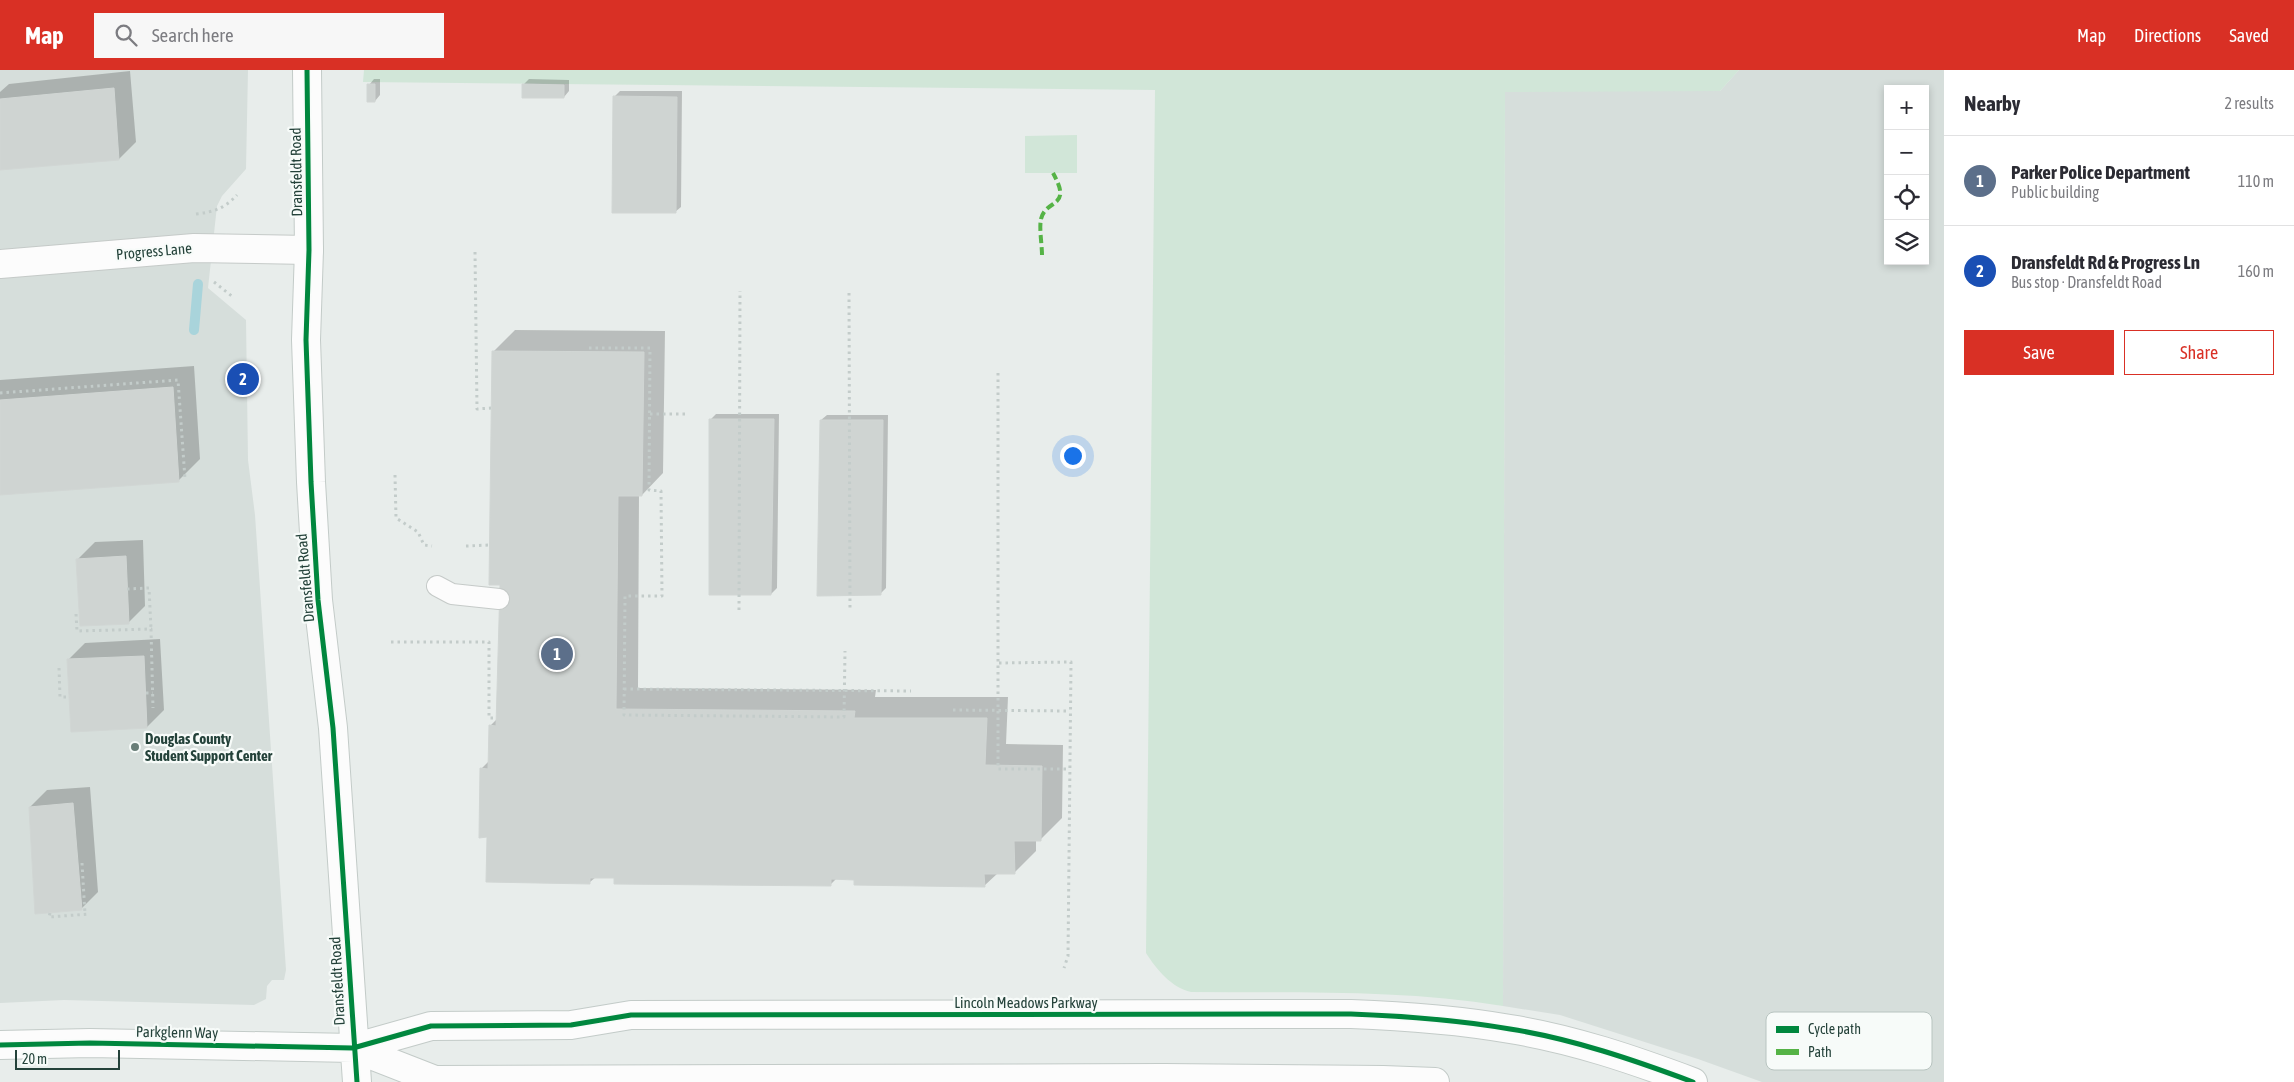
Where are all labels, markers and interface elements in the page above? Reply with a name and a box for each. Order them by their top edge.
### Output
search box [94,13,444,58]
icon: search [112,21,140,49]
text: Map [25,22,64,49]
text: Search here [152,24,234,46]
text: Map [2077,25,2106,46]
text: Directions [2134,25,2201,46]
text: Saved [2229,25,2269,46]
map controls [1884,85,1929,265]
button: + [1884,85,1929,130]
text: Nearby [1964,91,2020,115]
text: 2 results [2224,94,2274,112]
street label: Dransfeldt Road [287,127,305,217]
button: − [1884,130,1929,175]
text: Parker Police Department [2011,161,2190,183]
text: 1 [1976,172,1984,190]
text: 110 m [2238,172,2274,190]
button: locate [1884,175,1929,220]
text: Public building [2011,183,2099,201]
button: layers [1884,220,1929,265]
street label: Progress Lane [115,239,193,263]
text: Dransfeldt Rd & Progress Ln [2011,251,2200,273]
text: 2 [1976,262,1984,280]
text: 160 m [2238,262,2274,280]
text: Bus stop · Dransfeldt Road [2011,273,2162,291]
button: Save [1964,330,2114,375]
button: Share [2124,330,2274,375]
pin: 2 [227,360,259,398]
your location [1060,443,1086,469]
street label: Dransfeldt Road [293,533,317,623]
pin: 1 [541,635,573,673]
place label: Douglas County Student Support Center [145,730,273,764]
marker: Douglas County Student Support Center [129,741,141,753]
street label: Dransfeldt Road [326,936,348,1026]
street label: Lincoln Meadows Parkway [954,994,1098,1011]
legend [1766,1012,1932,1070]
text: Cycle path [1808,1021,1861,1037]
street label: Parkglenn Way [136,1023,218,1041]
text: Path [1808,1044,1832,1060]
scale bar [15,1047,120,1070]
text: 20 m [22,1051,47,1067]

